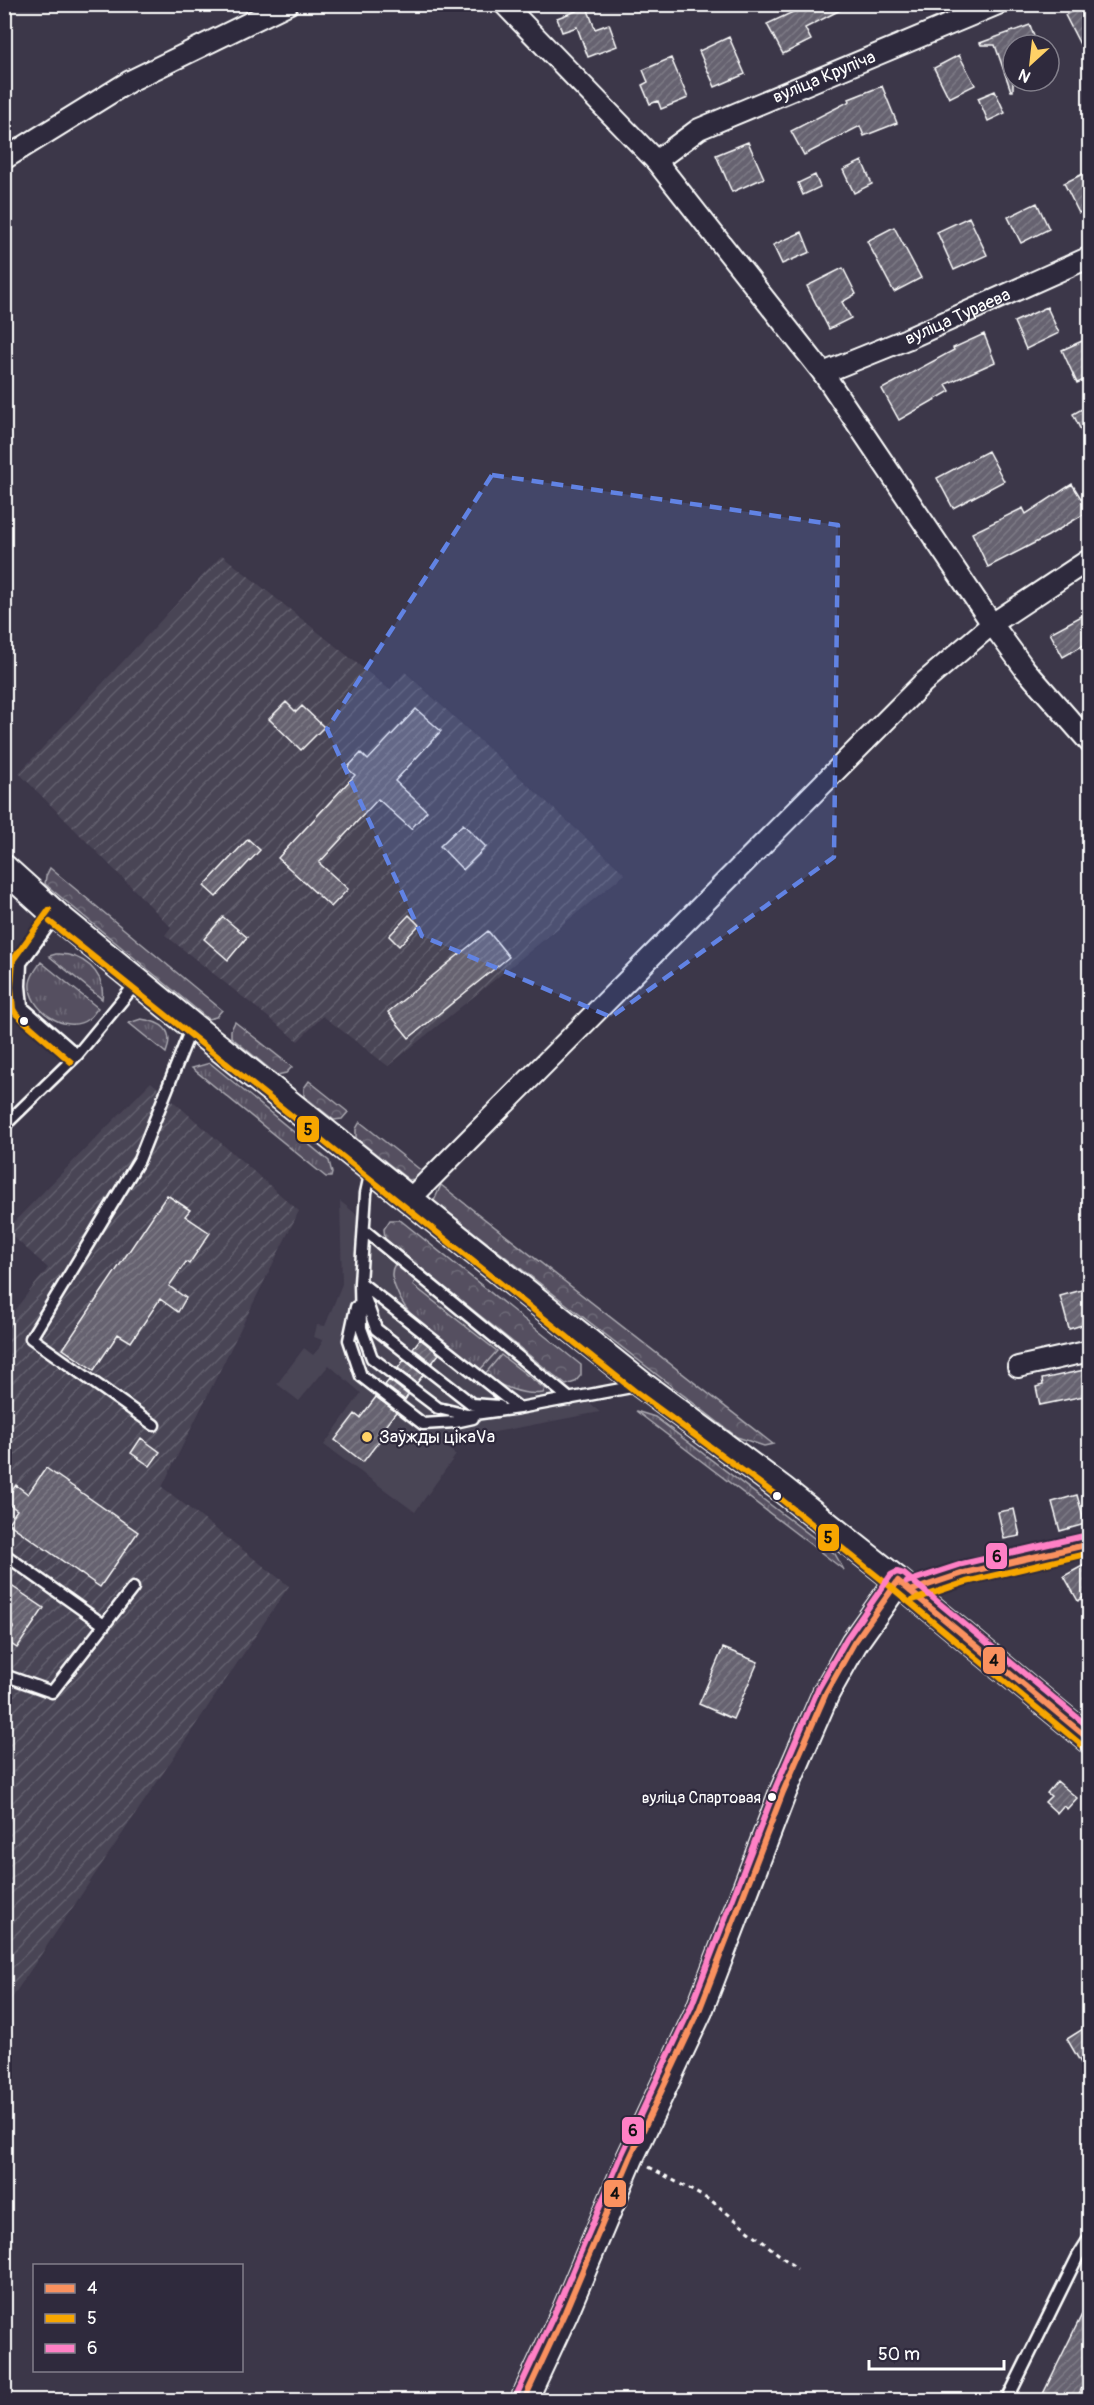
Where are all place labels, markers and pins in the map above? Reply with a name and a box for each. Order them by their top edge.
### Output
unlabelled marker [18,1015,30,1027]
place label: Заўжды цікаVа [379,1426,495,1449]
marker: Заўжды цікаVа [360,1430,374,1444]
unlabelled marker [771,1490,783,1502]
place label: вуліца Спартовая [642,1788,761,1808]
marker: вуліца Спартовая [766,1791,778,1803]

